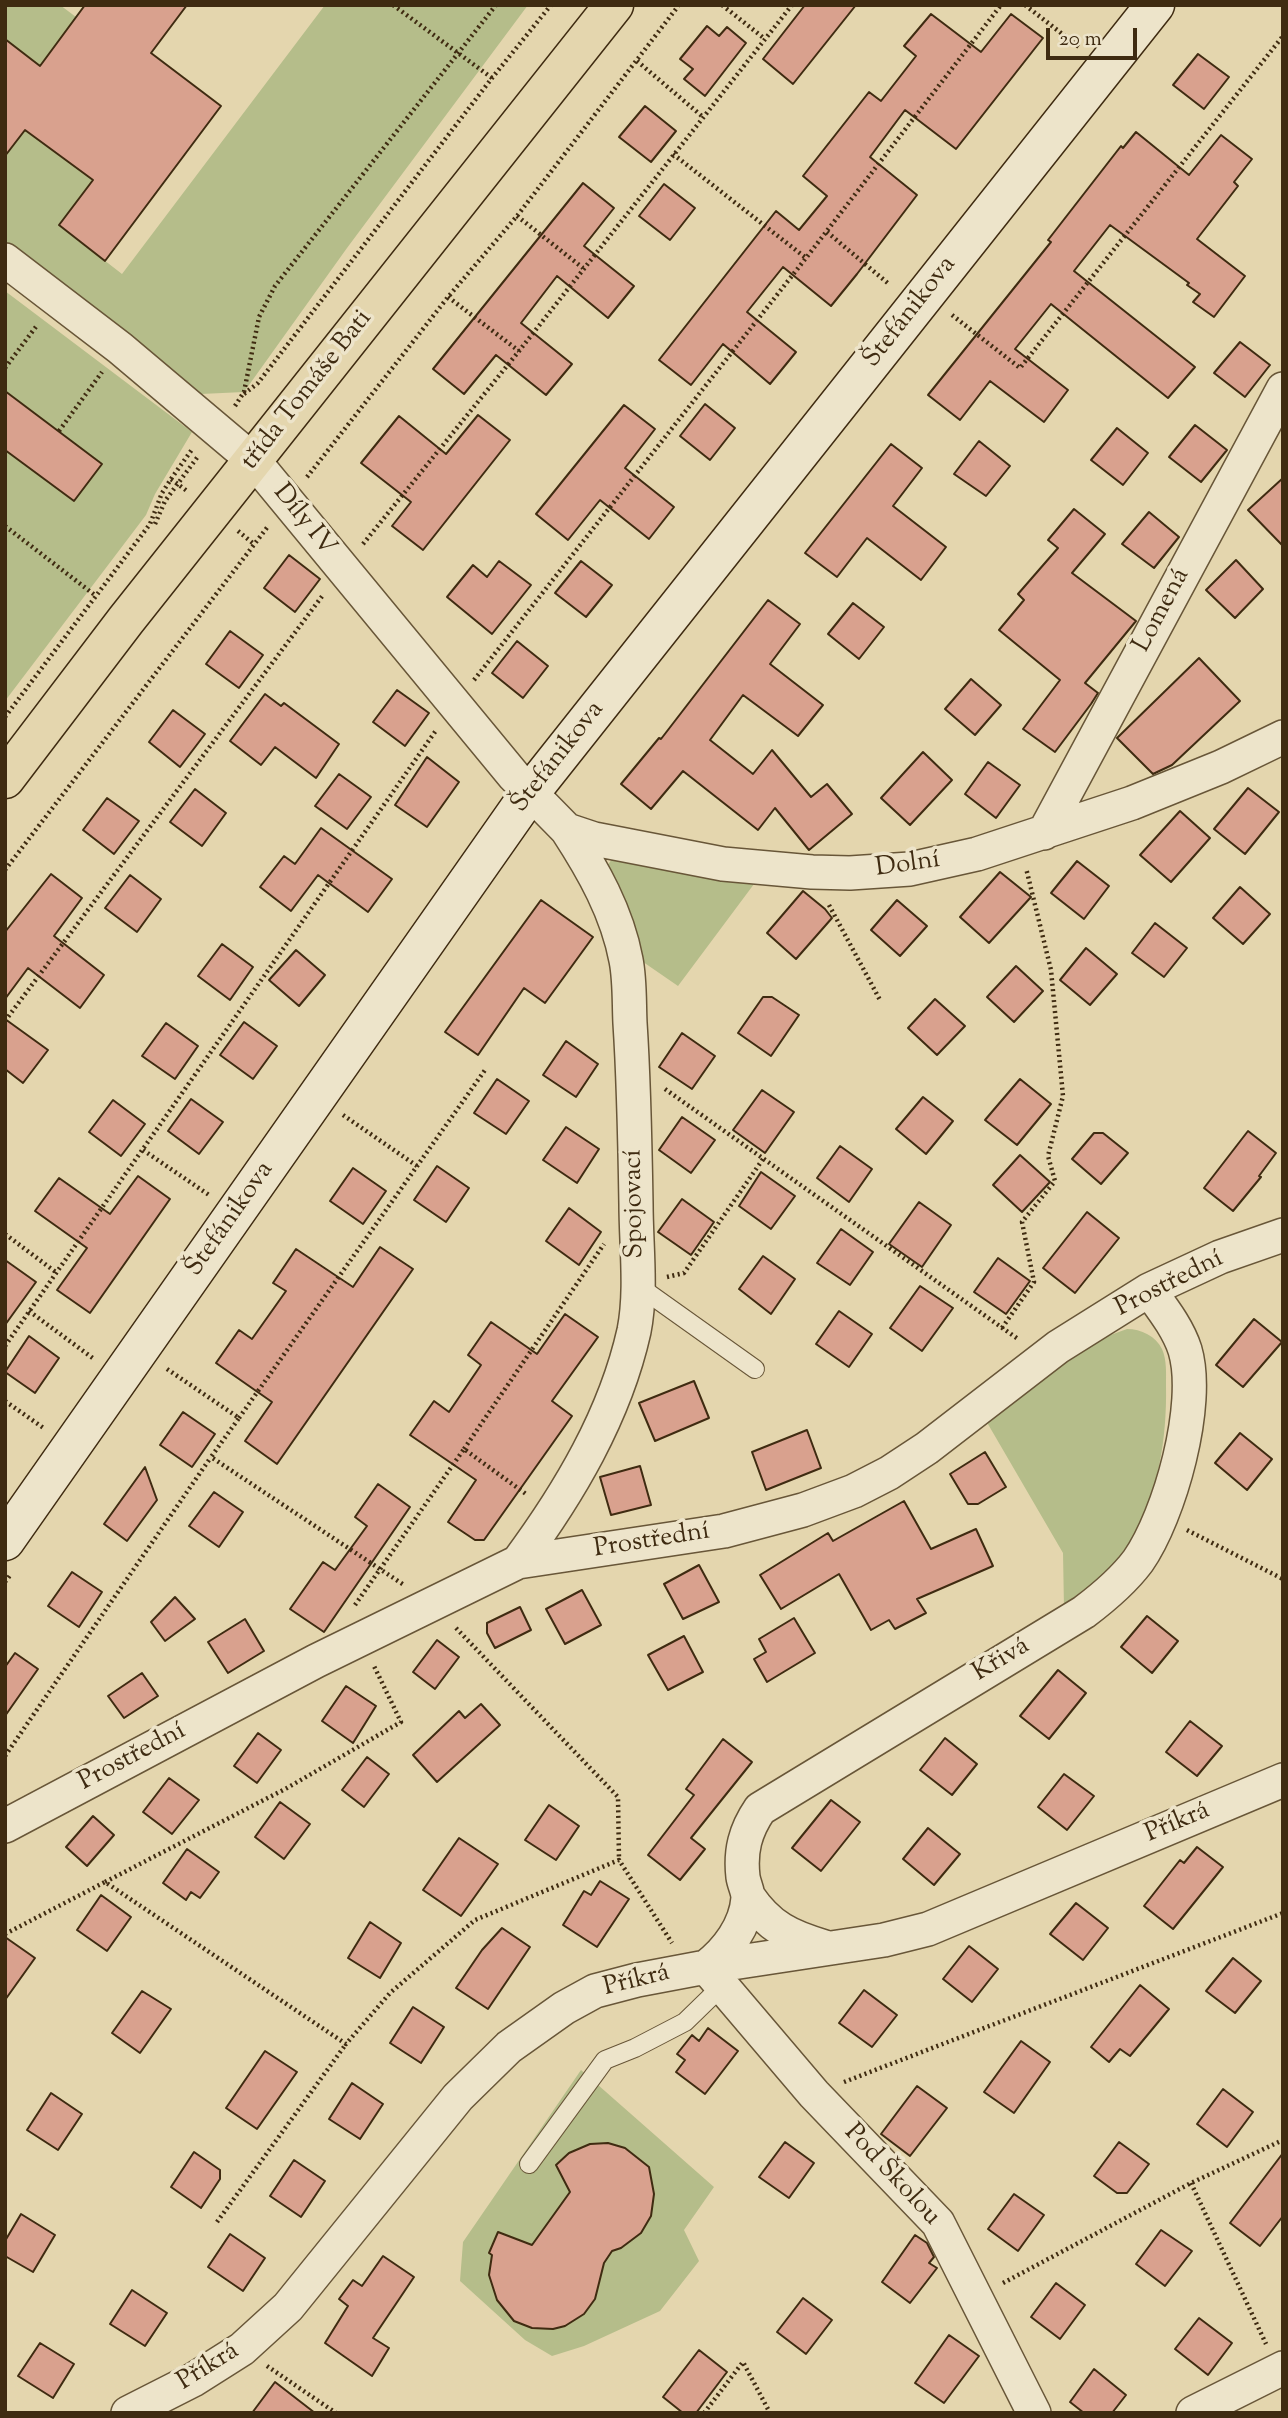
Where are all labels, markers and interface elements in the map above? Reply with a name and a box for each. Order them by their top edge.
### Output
scale bar [1050,14,1141,58]
text: 20 m [1059,25,1102,55]
street label: Štefánikova [858,251,964,375]
street label: třída Tomáše Bati [236,305,380,477]
street label: Díly IV [265,479,341,563]
street label: Lomená [1128,564,1198,658]
street label: Štefánikova [506,696,612,820]
street label: Dolní [874,846,942,886]
street label: Spojovací [619,1149,653,1259]
street label: Štefánikova [180,1157,282,1283]
street label: Prostřední [1111,1245,1229,1325]
street label: Prostřední [592,1517,712,1567]
street label: Křivá [968,1632,1036,1690]
street label: Prostřední [74,1717,192,1799]
street label: Příkrá [1141,1797,1215,1851]
street label: Příkrá [601,1959,673,2005]
street label: Pod Školou [836,2119,946,2233]
street label: Příkrá [172,2337,246,2399]

